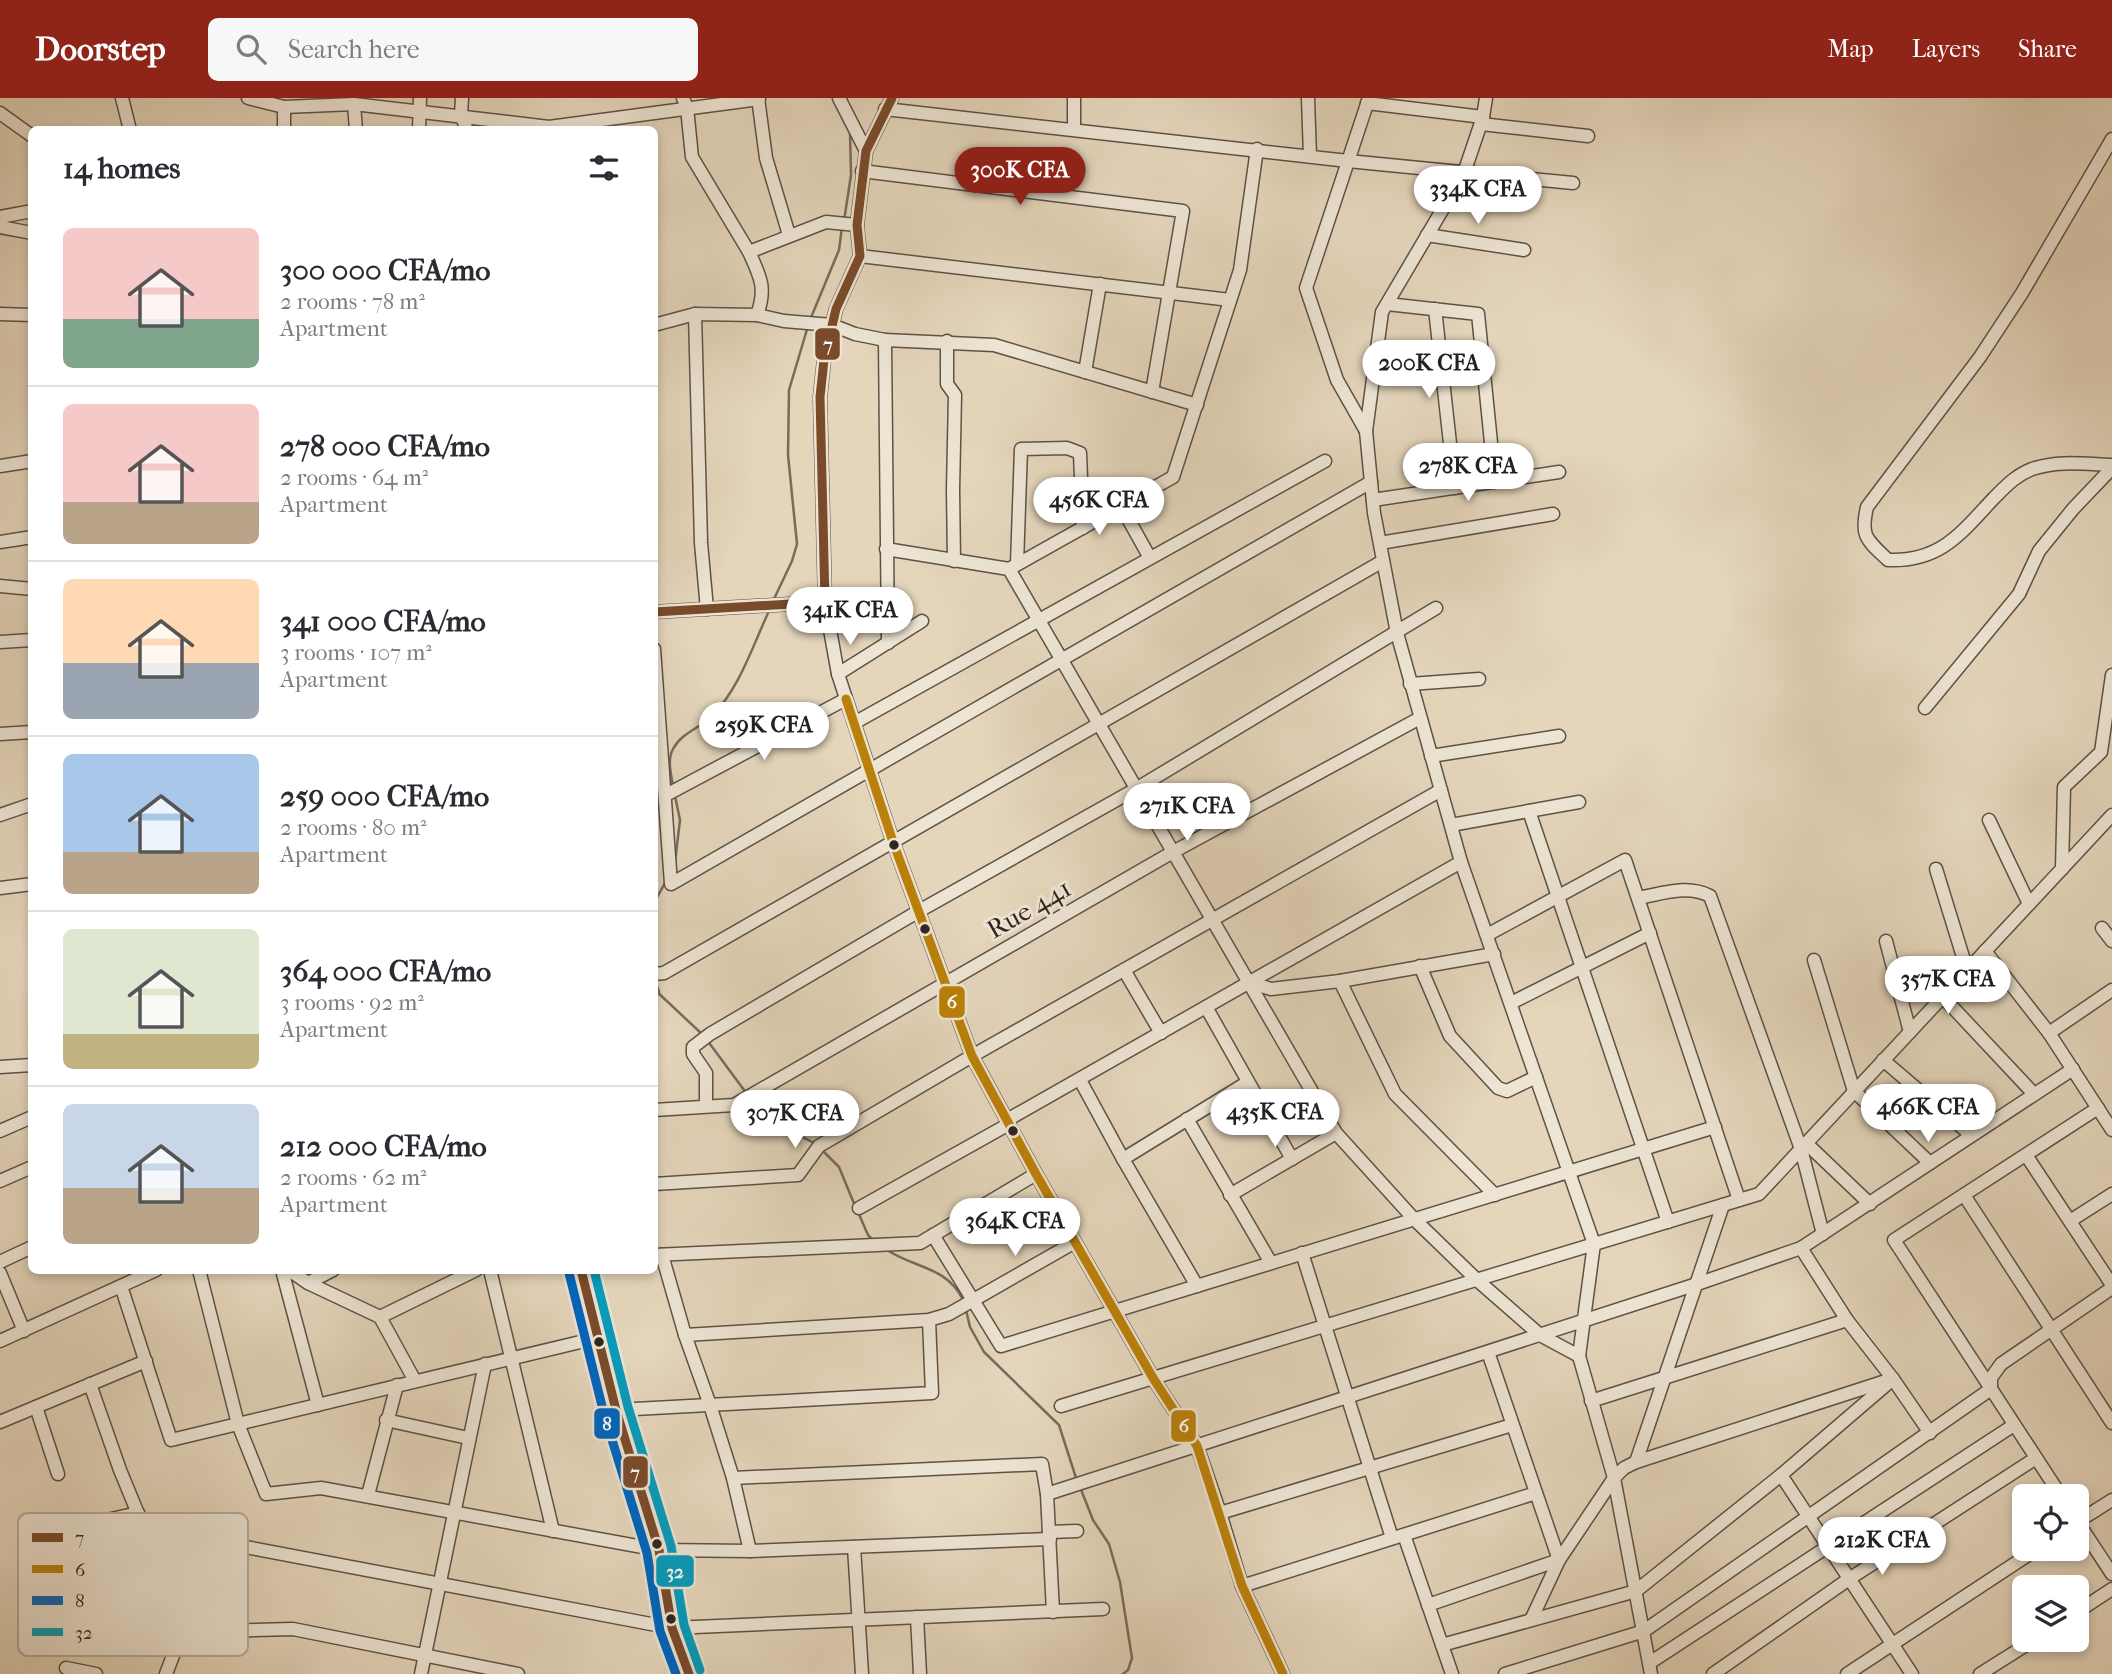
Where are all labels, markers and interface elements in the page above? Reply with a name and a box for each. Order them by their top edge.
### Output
search box [208,18,698,81]
text: Doorstep [35,30,166,69]
icon: search [232,30,270,68]
text: Search here [288,34,420,65]
text: Map [1828,35,1874,63]
text: Layers [1912,35,1980,63]
text: Share [2018,35,2077,63]
pin: 300K CFA [948,148,1092,207]
icon: filters [585,149,623,187]
text: 14 homes [63,151,180,186]
text: 300K CFA [971,156,1069,183]
pin: 334K CFA [1406,166,1550,226]
text: 334K CFA [1430,175,1526,202]
text: 300 000 CFA/mo [280,253,491,288]
icon: home [119,256,203,340]
text: 2 rooms · 78 m² [280,288,425,315]
text: Apartment [280,315,388,342]
line badge: 7 [814,327,841,361]
text: 7 [822,334,833,356]
pin: 200K CFA [1357,341,1501,400]
text: 200K CFA [1378,349,1480,376]
text: 278 000 CFA/mo [280,429,490,464]
icon: home [119,432,203,516]
pin: 278K CFA [1396,444,1540,503]
text: 278K CFA [1419,452,1517,479]
text: 2 rooms · 64 m² [280,464,428,491]
pin: 456K CFA [1027,478,1171,537]
text: 456K CFA [1049,486,1149,513]
text: Apartment [280,491,388,518]
pin: 341K CFA [778,588,922,647]
text: 341K CFA [802,596,898,623]
text: 341 000 CFA/mo [280,604,486,639]
icon: home [119,607,203,691]
text: 3 rooms · 107 m² [280,639,432,666]
text: Apartment [280,666,388,693]
pin: 259K CFA [692,702,836,762]
text: 259K CFA [715,711,813,738]
text: 259 000 CFA/mo [280,779,489,814]
icon: home [119,782,203,866]
pin: 271K CFA [1115,784,1259,843]
text: 271K CFA [1139,792,1235,819]
text: 2 rooms · 80 m² [280,814,427,841]
unlabelled marker [887,838,901,852]
text: Apartment [280,841,388,868]
street label: Rue 441 [982,873,1076,945]
unlabelled marker [918,922,932,936]
text: 364 000 CFA/mo [280,954,491,989]
pin: 357K CFA [1876,956,2020,1016]
icon: home [119,957,203,1041]
text: 357K CFA [1901,965,1995,992]
line badge: 6 [938,985,966,1019]
text: 3 rooms · 92 m² [280,989,424,1016]
text: 6 [947,991,958,1013]
text: Apartment [280,1016,388,1043]
pin: 466K CFA [1856,1084,2000,1144]
pin: 307K CFA [723,1090,867,1150]
pin: 435K CFA [1203,1090,1347,1149]
text: 466K CFA [1877,1093,1979,1120]
text: 435K CFA [1227,1098,1323,1125]
text: 307K CFA [746,1099,844,1126]
unlabelled marker [1006,1124,1020,1138]
text: 212 000 CFA/mo [280,1129,487,1164]
icon: home [119,1132,203,1216]
text: 2 rooms · 62 m² [280,1164,427,1191]
text: Apartment [280,1191,388,1218]
pin: 364K CFA [943,1198,1087,1258]
text: 364K CFA [965,1207,1065,1234]
unlabelled marker [592,1335,606,1349]
line badge: 8 [593,1407,621,1440]
line badge: 6 [1170,1409,1197,1443]
text: 8 [602,1413,612,1435]
text: 6 [1179,1415,1190,1437]
line badge: 7 [622,1455,649,1489]
text: 7 [629,1462,640,1484]
map controls [2012,1484,2089,1652]
button: locate [2012,1484,2089,1561]
legend [18,1513,248,1656]
pin: 212K CFA [1810,1518,1954,1577]
text: 212K CFA [1834,1526,1930,1553]
text: 7 [75,1527,84,1549]
unlabelled marker [650,1537,664,1551]
line badge: 32 [655,1554,695,1588]
text: 6 [75,1559,86,1581]
text: 32 [666,1561,684,1583]
button: layers [2012,1575,2089,1652]
text: 8 [75,1590,85,1612]
unlabelled marker [664,1612,678,1626]
text: 32 [75,1622,93,1644]

